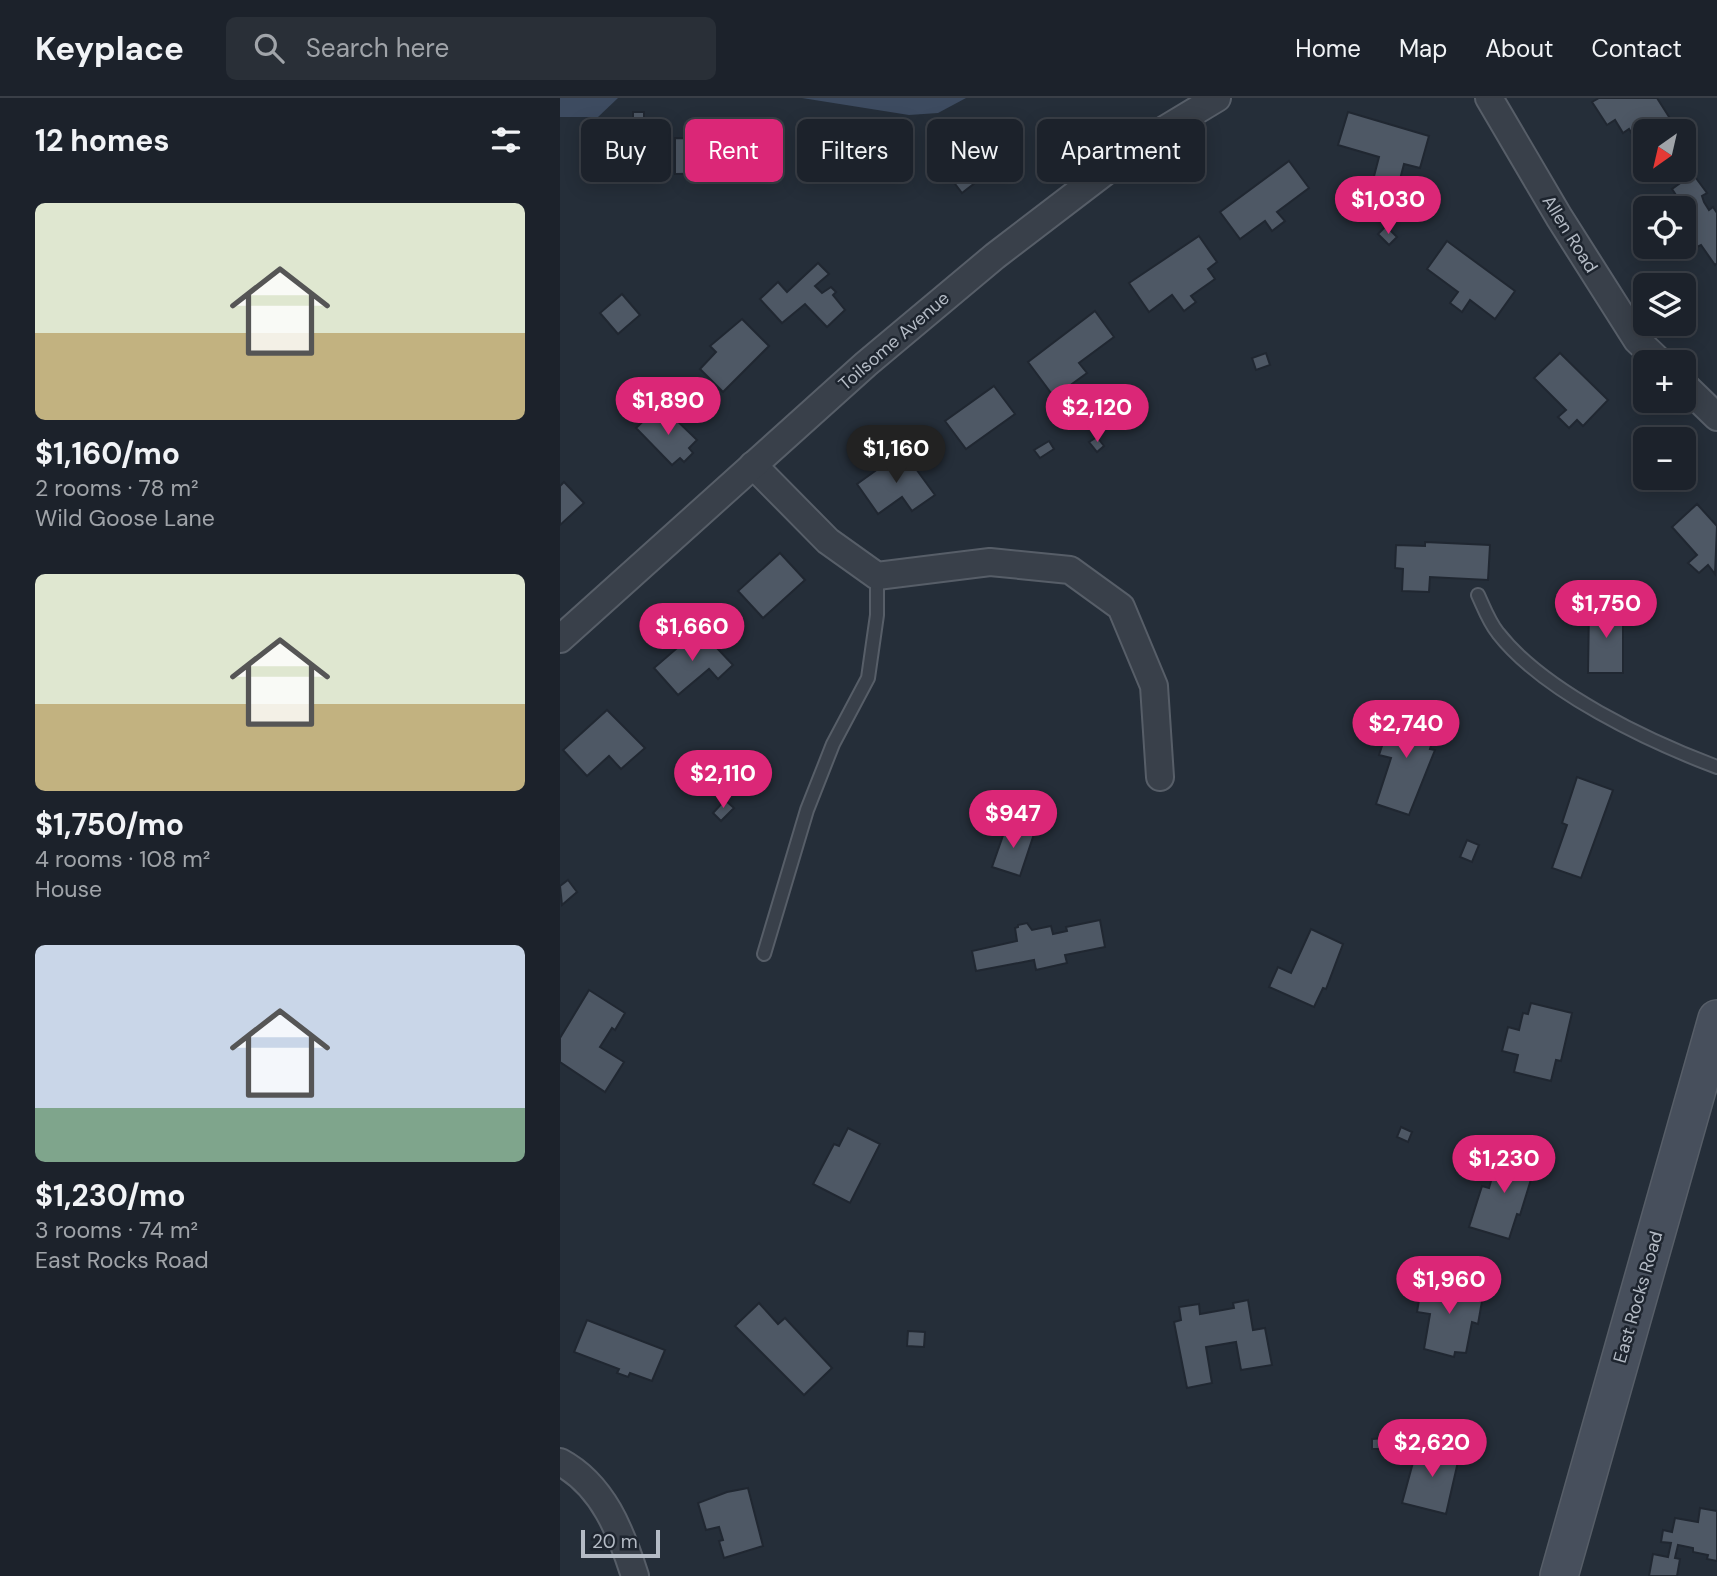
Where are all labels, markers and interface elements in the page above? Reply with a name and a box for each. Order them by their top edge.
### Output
search box [226,17,716,80]
text: Keyplace [35,27,184,70]
icon: search [250,29,288,67]
text: Search here [306,31,449,65]
text: Home [1295,33,1361,64]
text: Map [1399,33,1447,64]
text: About [1485,33,1554,64]
text: Contact [1592,33,1682,64]
chip: Buy [581,119,671,182]
chip: Rent [685,119,783,182]
chip: Filters [797,119,913,182]
chip: New [927,119,1023,182]
chip: Apartment [1037,119,1205,182]
north arrow [1633,119,1696,182]
map controls [1633,119,1696,490]
text: 12 homes [35,121,169,160]
icon: filters [487,121,525,159]
pin: $1,030 [1331,176,1445,236]
text: $1,030 [1351,184,1425,214]
street label: Allen Road [1537,191,1603,277]
button: locate [1633,196,1696,259]
icon: home [217,248,343,374]
button: layers [1633,273,1696,336]
street label: Toilsome Avenue [834,286,954,396]
button: + [1633,350,1696,413]
pin: $1,890 [611,378,725,437]
pin: $2,120 [1040,384,1154,444]
text: $1,890 [632,385,704,415]
text: $2,120 [1062,392,1132,422]
pin: $1,160 [839,426,953,485]
button: − [1633,427,1696,490]
text: $1,160 [862,433,930,463]
text: $1,160/mo [35,434,180,473]
text: 2 rooms · 78 m² [35,473,199,503]
text: Wild Goose Lane [35,503,215,533]
pin: $1,750 [1549,580,1663,640]
text: $1,750 [1571,588,1641,618]
pin: $1,660 [635,603,749,663]
text: $1,660 [655,611,729,641]
icon: home [217,619,343,745]
pin: $2,740 [1349,700,1463,760]
text: $2,740 [1368,708,1444,738]
pin: $2,110 [666,750,780,810]
text: $2,110 [690,758,756,788]
pin: $947 [972,790,1054,850]
text: $947 [985,798,1041,828]
text: $1,750/mo [35,805,184,844]
text: 4 rooms · 108 m² [35,844,210,874]
text: House [35,874,102,904]
icon: home [217,990,343,1116]
pin: $1,230 [1447,1136,1561,1195]
text: $1,230 [1468,1143,1540,1173]
text: $1,230/mo [35,1176,186,1215]
text: 3 rooms · 74 m² [35,1215,198,1245]
street label: East Rocks Road [1608,1228,1668,1366]
text: East Rocks Road [35,1245,209,1275]
pin: $1,960 [1392,1256,1506,1316]
text: $1,960 [1412,1264,1486,1294]
pin: $2,620 [1375,1420,1489,1479]
text: $2,620 [1394,1427,1470,1457]
scale bar [581,1527,660,1559]
text: 20 m [592,1529,638,1554]

